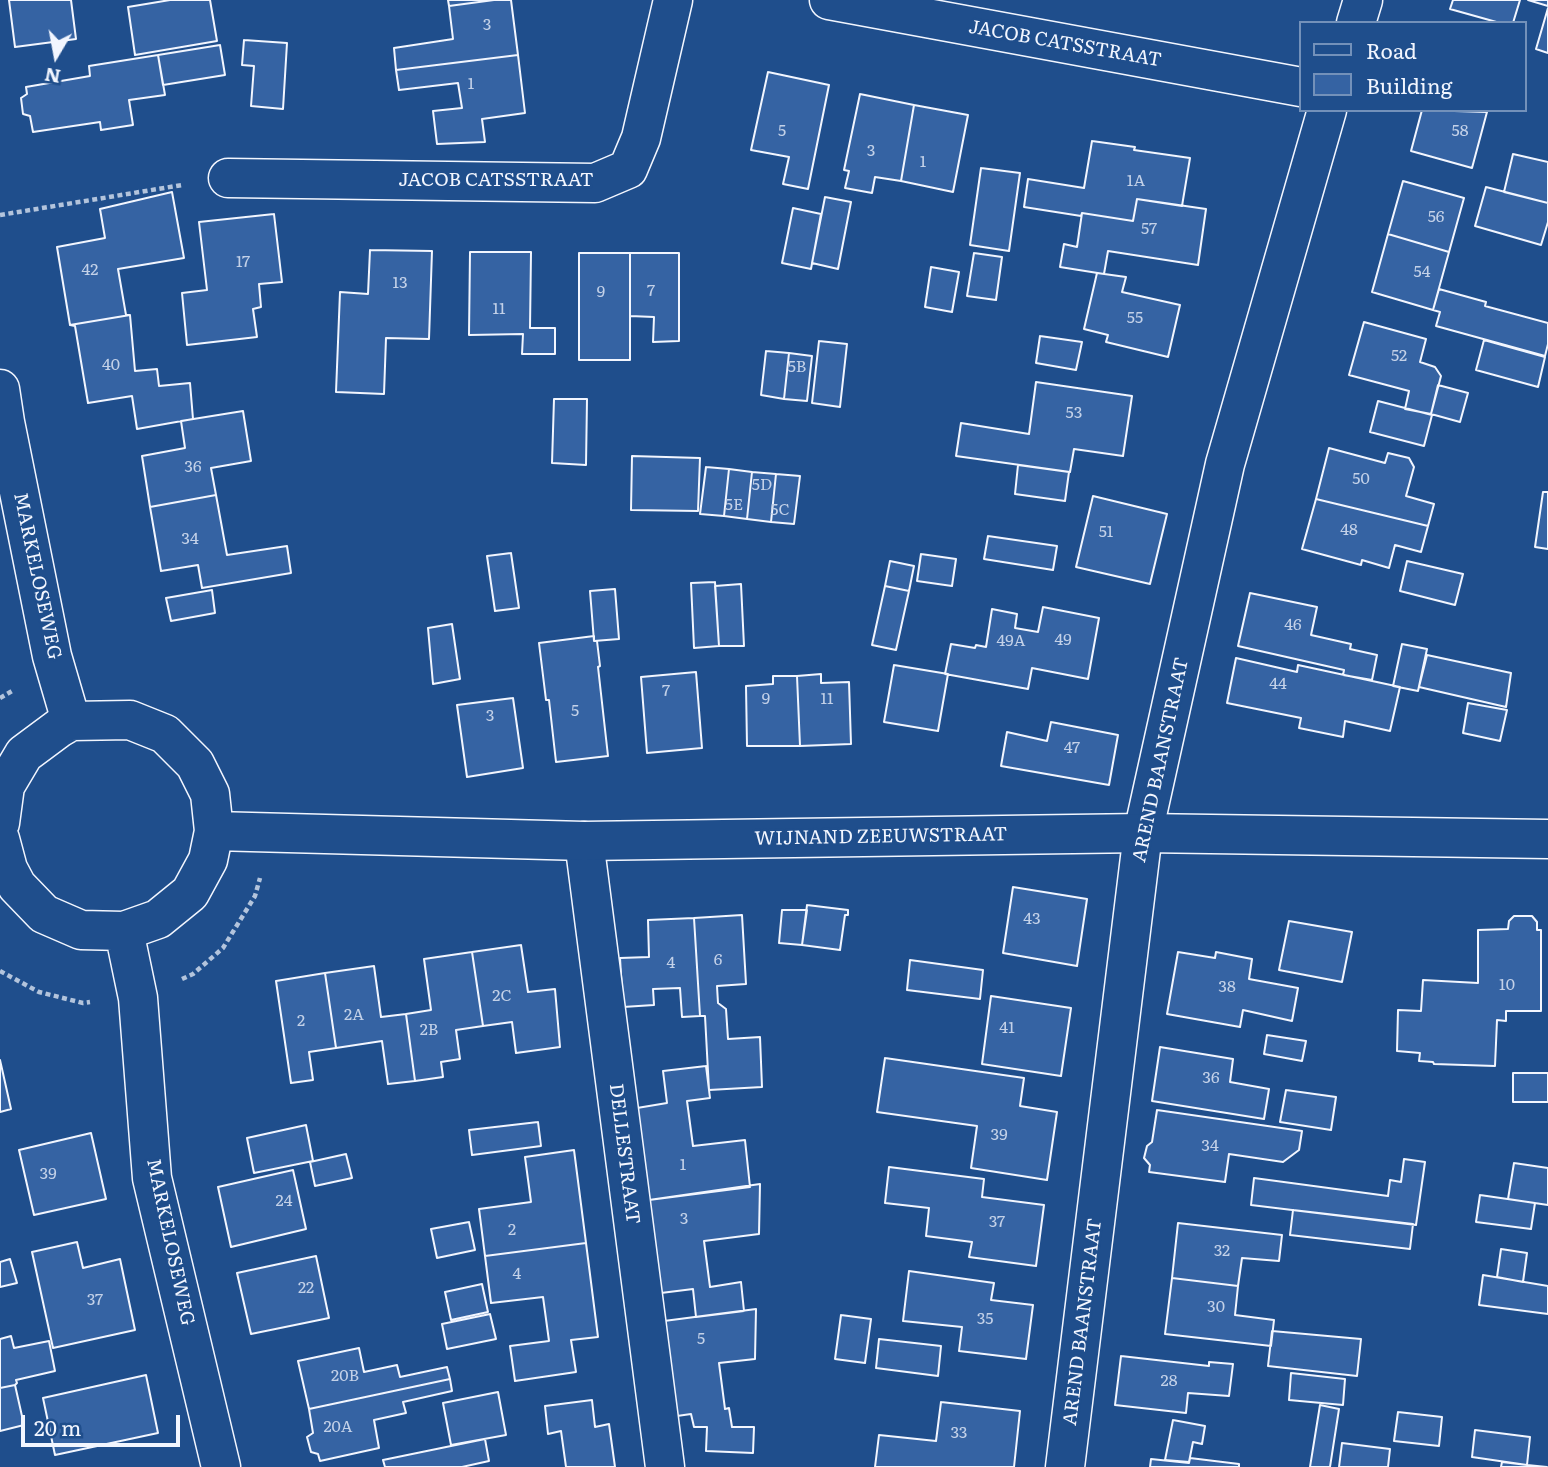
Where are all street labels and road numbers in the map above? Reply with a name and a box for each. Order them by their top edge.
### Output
street label: JACOB CATSSTRAAT [967,16,1163,72]
street label: JACOB CATSSTRAAT [398,169,594,191]
street label: MARKELOSEWEG [8,490,66,662]
street label: AREND BAANSTRAAT [1128,655,1194,865]
street label: WIJNAND ZEEUWSTRAAT [754,823,1008,851]
street label: DELLESTRAAT [604,1082,644,1226]
street label: MARKELOSEWEG [141,1156,199,1328]
street label: AREND BAANSTRAAT [1059,1217,1107,1427]

